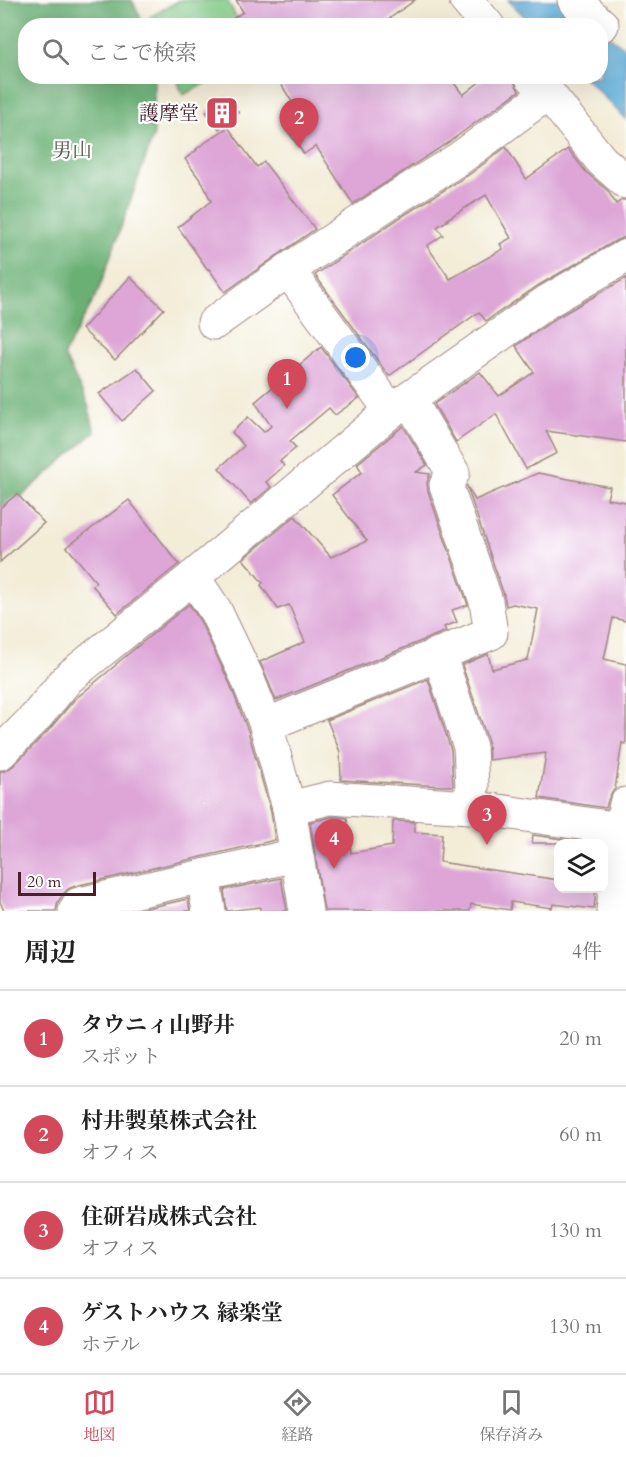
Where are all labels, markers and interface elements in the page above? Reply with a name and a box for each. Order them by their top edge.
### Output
search box [18,18,608,84]
icon: search [39,35,72,68]
text: ここで検索 [87,38,197,68]
building icon: 護摩堂 [204,95,240,131]
pin: 2 [280,98,318,148]
place label: 護摩堂 [139,100,199,127]
park label: 男山 [52,137,92,164]
your location [341,343,370,372]
pin: 1 [268,360,306,409]
pin: 3 [468,796,506,845]
pin: 4 [314,820,354,869]
map controls [554,839,608,893]
button: layers [554,839,608,893]
scale bar [18,869,96,896]
text: 20 m [27,871,61,893]
text: 周辺 [24,935,76,970]
text: 4件 [572,938,602,965]
text: タウニィ山野井 [81,1010,235,1040]
text: 1 [38,1025,49,1052]
text: 20 m [559,1025,602,1052]
text: スポット [81,1043,161,1070]
text: 村井製菓株式会社 [81,1106,257,1136]
text: 2 [38,1121,49,1148]
text: 60 m [559,1121,602,1148]
text: オフィス [81,1139,159,1166]
text: 住研岩成株式会社 [81,1202,257,1232]
text: 3 [38,1217,49,1244]
text: 130 m [549,1217,602,1244]
text: オフィス [81,1235,159,1262]
text: ゲストハウス 縁楽堂 [81,1298,283,1328]
text: 4 [38,1313,49,1340]
text: 130 m [549,1313,602,1340]
text: ホテル [81,1331,140,1358]
tab: 地図 [83,1386,116,1446]
tab: 経路 [281,1386,314,1446]
tab: 保存済み [479,1386,543,1446]

